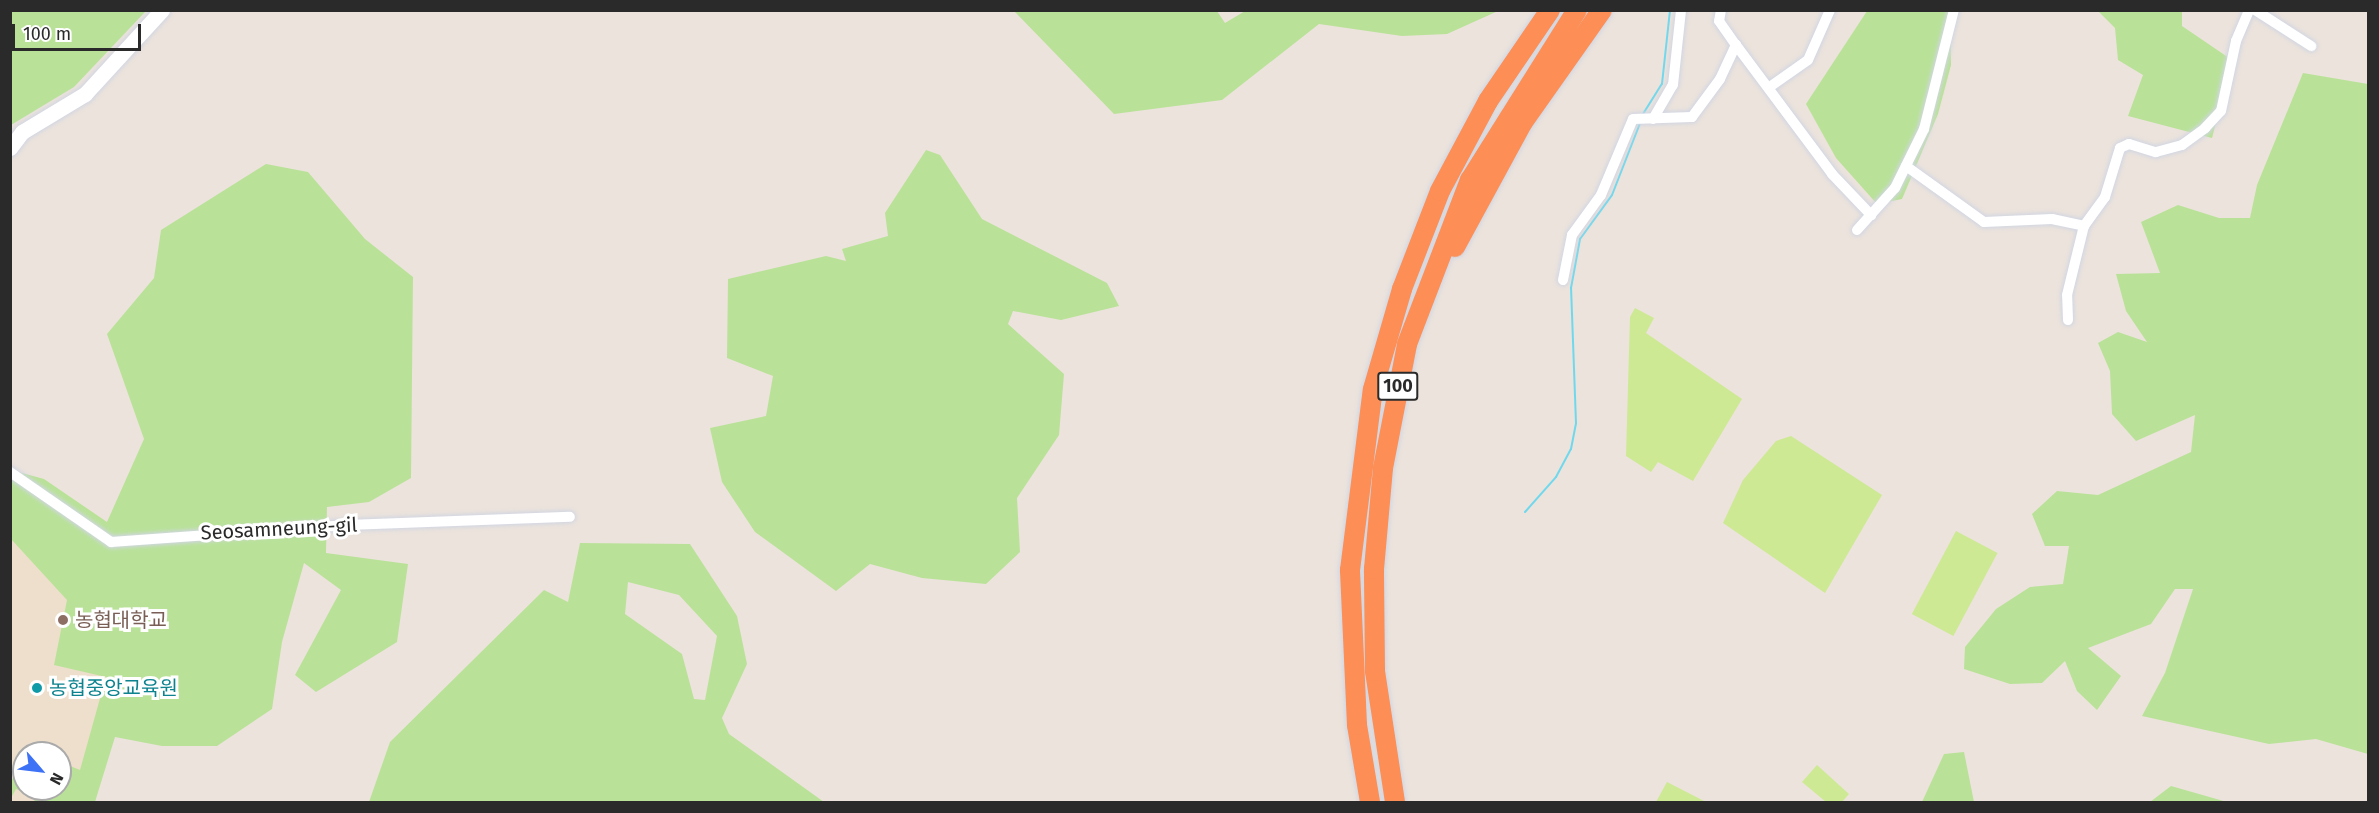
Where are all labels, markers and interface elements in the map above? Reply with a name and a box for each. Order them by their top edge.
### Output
scale bar [15,12,144,50]
text: 100 m [23,23,71,45]
road number: 100 [1377,371,1419,401]
street label: Seosamneung-gil [200,513,358,545]
place label: 농협대학교 [75,608,167,632]
marker: 농협대학교 [56,613,70,627]
place label: 농협중앙교육원 [49,676,178,700]
marker: 농협중앙교육원 [30,681,44,695]
north arrow [12,741,72,801]
text: N [46,770,67,788]

